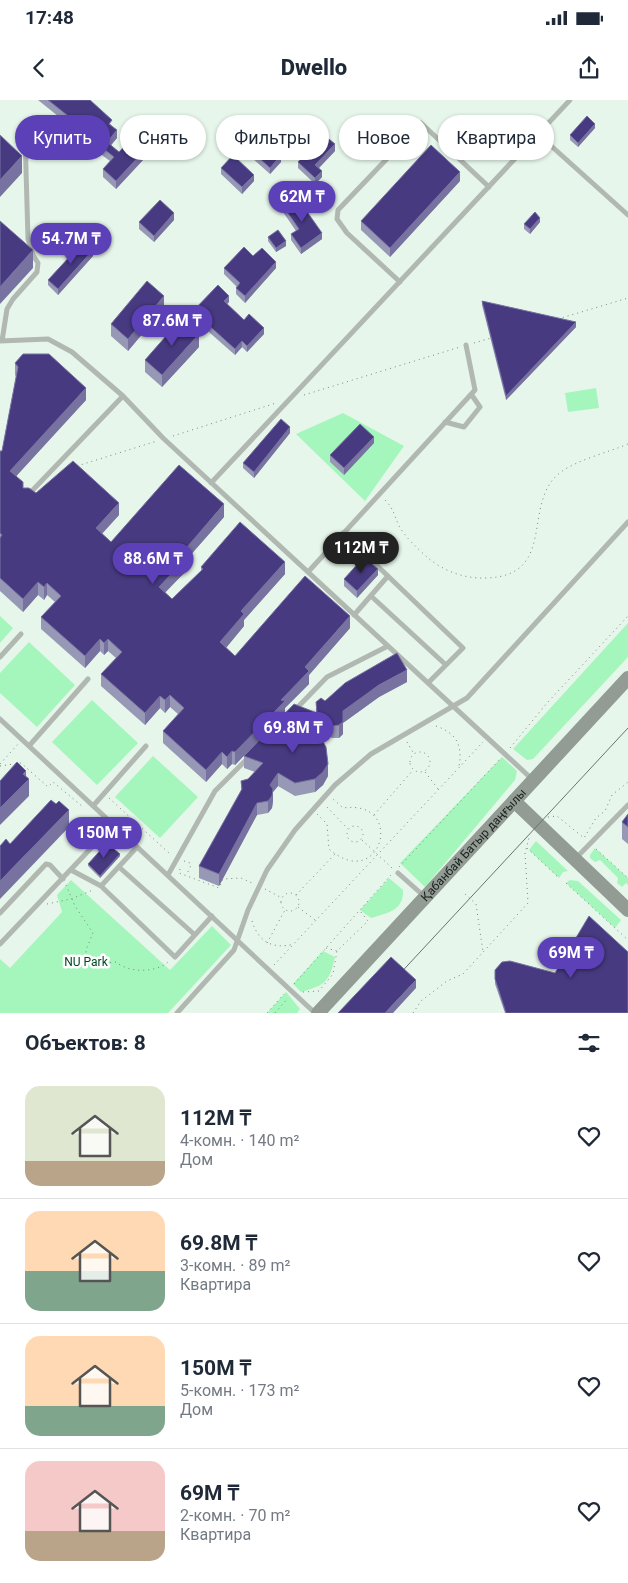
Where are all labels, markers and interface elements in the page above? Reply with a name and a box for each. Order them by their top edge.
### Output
text: 17:48 [25,6,74,29]
icon: back [25,54,53,82]
icon: share [575,54,603,82]
text: Dwello [281,55,347,80]
chip: Купить [15,115,110,160]
chip: Снять [120,115,206,160]
chip: Фильтры [216,115,329,160]
chip: Новое [339,115,428,160]
chip: Квартира [438,115,554,160]
pin: 62M ₸ [267,180,337,223]
text: 62M ₸ [279,187,325,206]
pin: 54.7M ₸ [25,222,117,265]
text: 54.7M ₸ [42,229,100,248]
pin: 87.6M ₸ [126,304,218,347]
text: 87.6M ₸ [143,311,201,330]
pin: 112M ₸ [320,532,402,574]
text: 112M ₸ [334,538,388,557]
pin: 88.6M ₸ [107,542,199,585]
text: 88.6M ₸ [124,549,182,568]
pin: 69.8M ₸ [247,712,339,754]
text: 69.8M ₸ [264,718,322,737]
street label: Қабанбай Батыр даңғылы [418,786,529,904]
pin: 150M ₸ [63,816,145,859]
text: 150M ₸ [77,823,131,842]
pin: 69M ₸ [536,936,606,979]
text: 69M ₸ [548,943,594,962]
park label: NU Park [64,955,109,969]
icon: filters [575,1029,603,1057]
text: Объектов: 8 [25,1031,146,1055]
icon: home [65,1106,125,1166]
text: 112M ₸ [180,1106,251,1130]
icon: heart [575,1122,603,1150]
text: 4-комн. · 140 m² [180,1131,299,1150]
text: Дом [180,1150,213,1169]
icon: home [65,1231,125,1291]
text: 69.8M ₸ [180,1231,257,1255]
icon: heart [575,1247,603,1275]
text: 3-комн. · 89 m² [180,1256,290,1275]
text: Квартира [180,1275,251,1294]
icon: home [65,1356,125,1416]
text: 150M ₸ [180,1356,251,1380]
icon: heart [575,1372,603,1400]
text: 5-комн. · 173 m² [180,1381,299,1400]
text: Дом [180,1400,213,1419]
icon: home [65,1481,125,1541]
text: 69M ₸ [180,1481,239,1505]
icon: heart [575,1497,603,1525]
text: 2-комн. · 70 m² [180,1506,290,1525]
text: Квартира [180,1525,251,1544]

